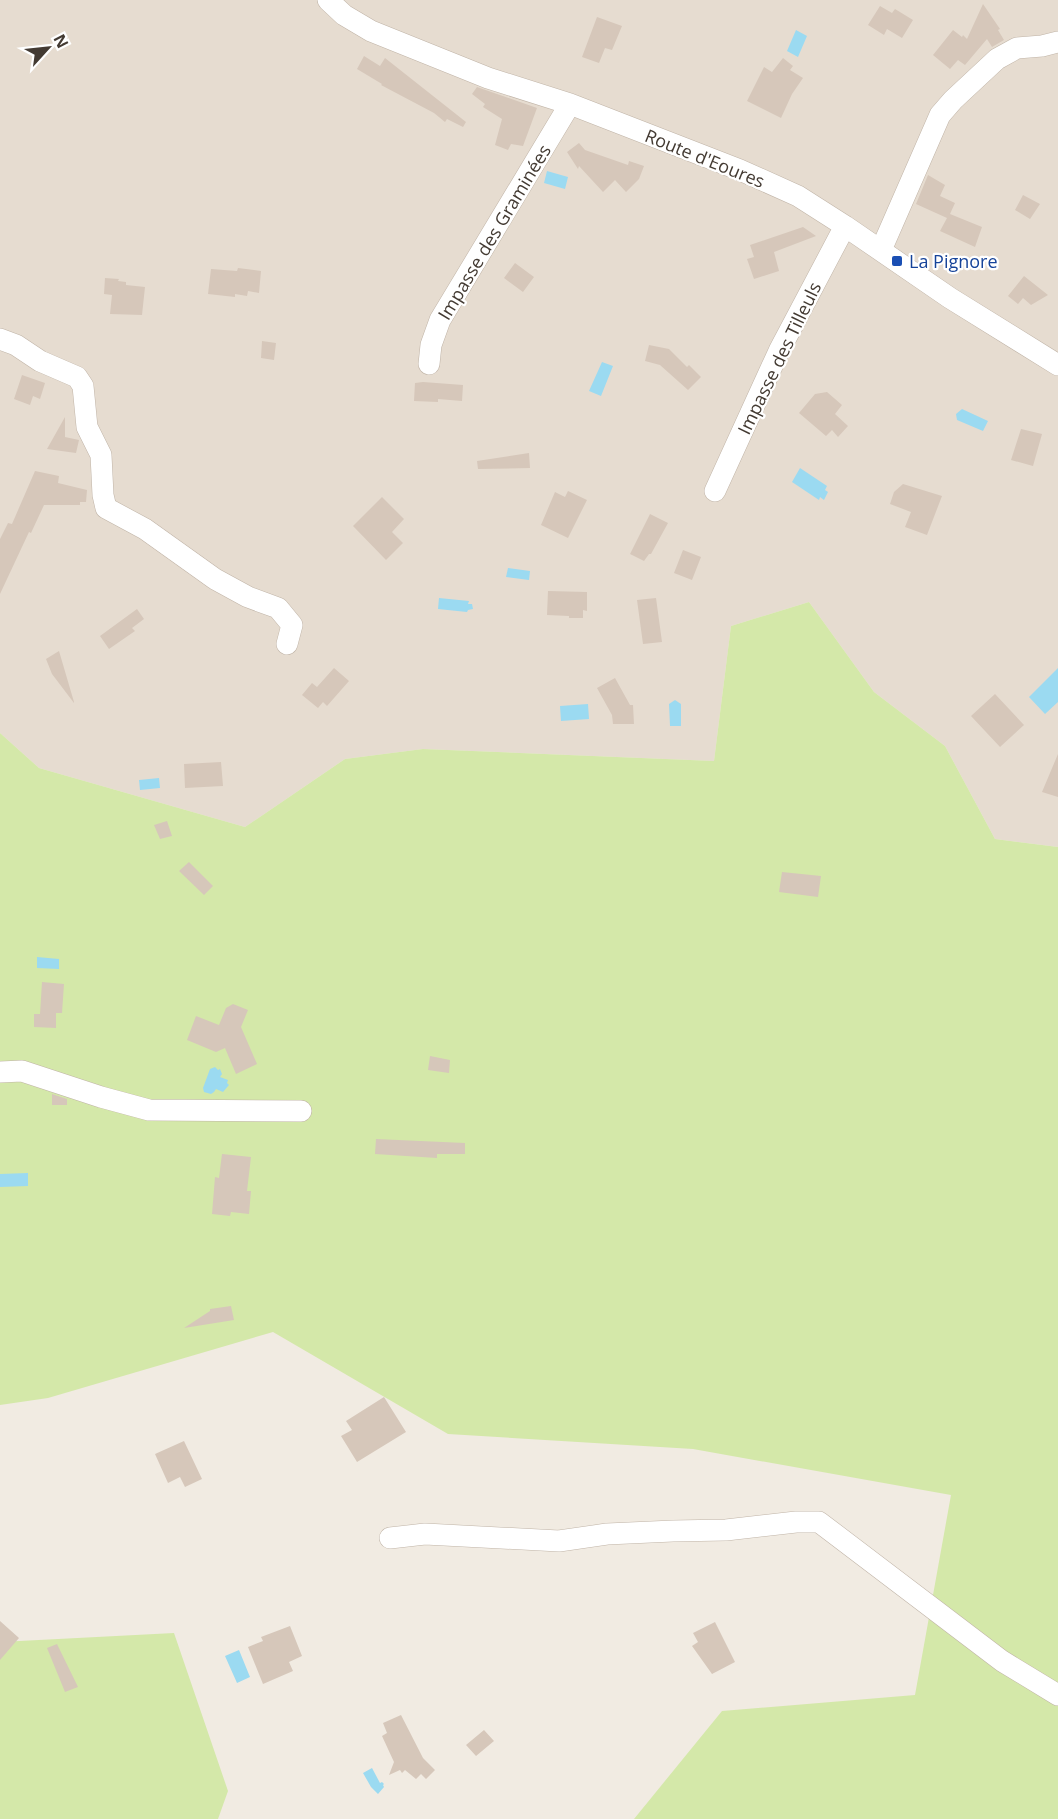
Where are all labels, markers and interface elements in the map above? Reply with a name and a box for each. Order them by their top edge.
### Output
north arrow [18,18,78,78]
text: N [49,30,74,52]
street label: Route d'Eoures [642,123,768,193]
street label: Impasse des Graminées [432,140,556,324]
place label: La Pignore [909,249,998,273]
marker: La Pignore [890,254,904,268]
street label: Impasse des Tilleuls [732,278,826,438]

